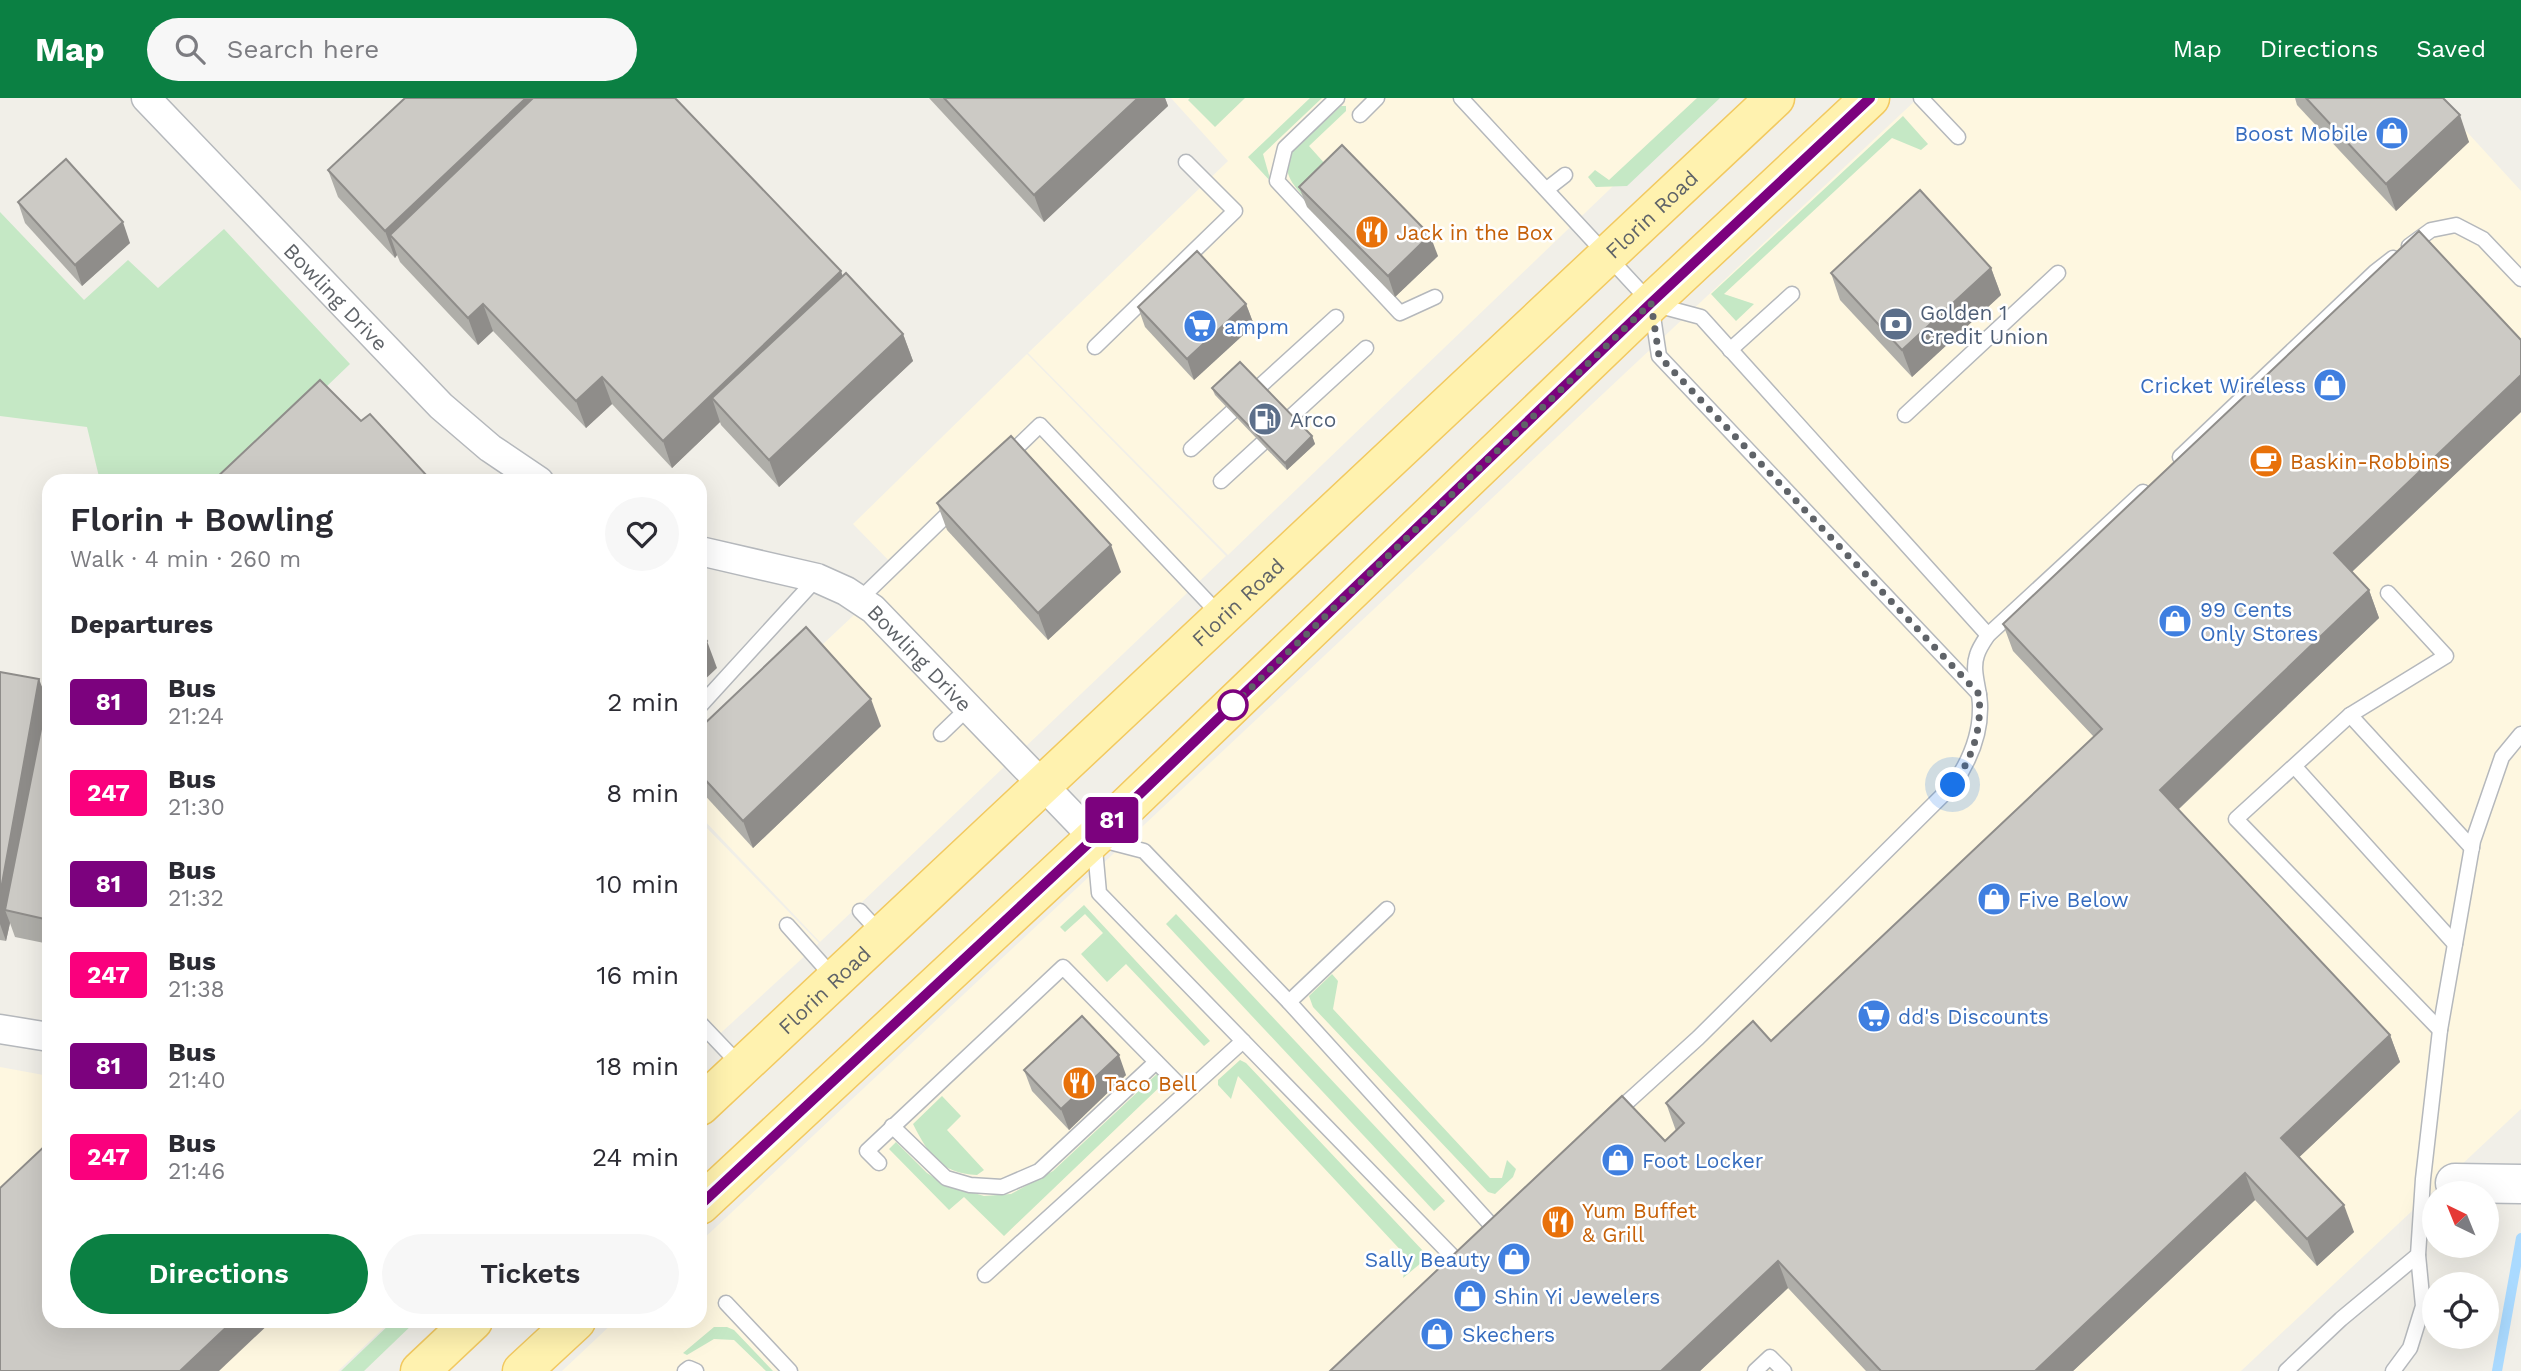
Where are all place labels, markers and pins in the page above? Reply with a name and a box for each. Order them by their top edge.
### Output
shop icon: Boost Mobile [2373,114,2411,152]
place label: Boost Mobile [2234,121,2368,146]
restaurant icon: Jack in the Box [1353,213,1391,251]
place label: Jack in the Box [1396,220,1553,245]
place label: Golden 1 Credit Union [1920,300,2048,349]
bank icon: Golden 1 Credit Union [1877,305,1915,343]
supermarket icon: ampm [1181,307,1219,345]
place label: ampm [1224,314,1289,339]
shop icon: Cricket Wireless [2311,366,2349,404]
place label: Cricket Wireless [2140,373,2306,398]
fuel station icon: Arco [1246,400,1284,438]
place label: Arco [1290,407,1336,432]
cafe icon: Baskin-Robbins [2247,442,2285,480]
place label: Baskin-Robbins [2290,449,2450,474]
place label: 99 Cents Only Stores [2200,597,2318,646]
shop icon: 99 Cents Only Stores [2156,602,2194,640]
unlabelled marker [1218,690,1248,720]
shop icon: Five Below [1975,880,2013,918]
place label: Five Below [2018,887,2129,912]
supermarket icon: dd's Discounts [1855,997,1893,1035]
place label: dd's Discounts [1898,1004,2049,1029]
restaurant icon: Taco Bell [1060,1064,1098,1102]
place label: Taco Bell [1104,1071,1197,1096]
shop icon: Foot Locker [1599,1141,1637,1179]
place label: Foot Locker [1642,1148,1764,1173]
place label: Yum Buffet & Grill [1582,1198,1697,1247]
restaurant icon: Yum Buffet & Grill [1539,1203,1577,1241]
shop icon: Sally Beauty [1495,1240,1533,1278]
place label: Sally Beauty [1365,1247,1490,1272]
shop icon: Shin Yi Jewelers [1451,1277,1489,1315]
place label: Shin Yi Jewelers [1494,1284,1660,1309]
shop icon: Skechers [1418,1315,1456,1353]
place label: Skechers [1462,1322,1555,1347]

